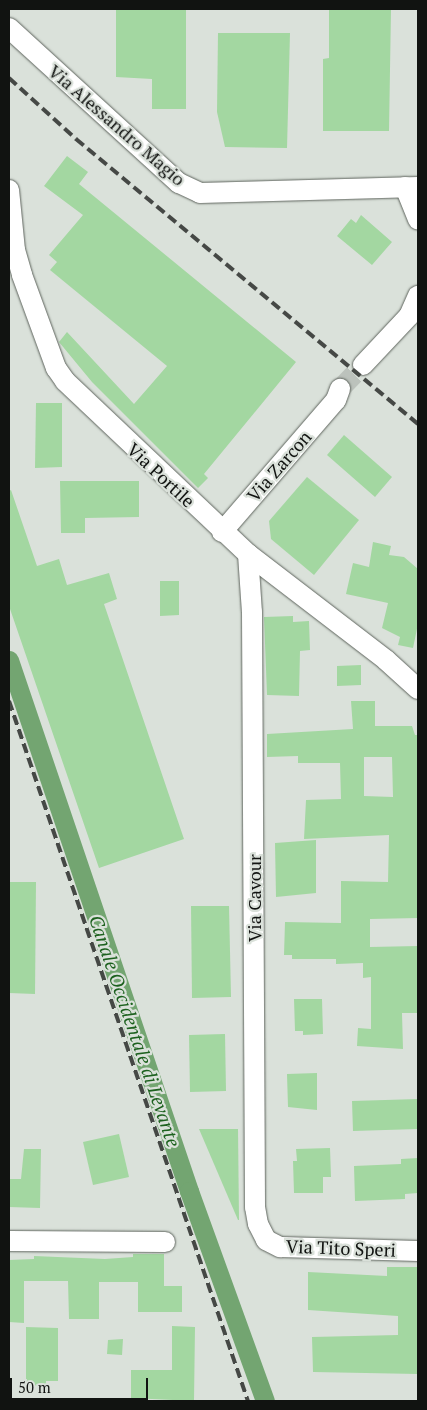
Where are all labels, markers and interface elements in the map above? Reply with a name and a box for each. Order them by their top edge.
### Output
street label: Via Alessandro Magio [44,60,190,190]
street label: Via Zarcon [242,426,316,506]
street label: Via Portile [123,438,199,512]
street label: Via Cavour [243,854,265,942]
water label: Canale Occidentale di Levante [85,912,185,1150]
street label: Via Tito Speri [286,1235,396,1261]
scale bar [12,1368,150,1400]
text: 50 m [18,1377,51,1397]

